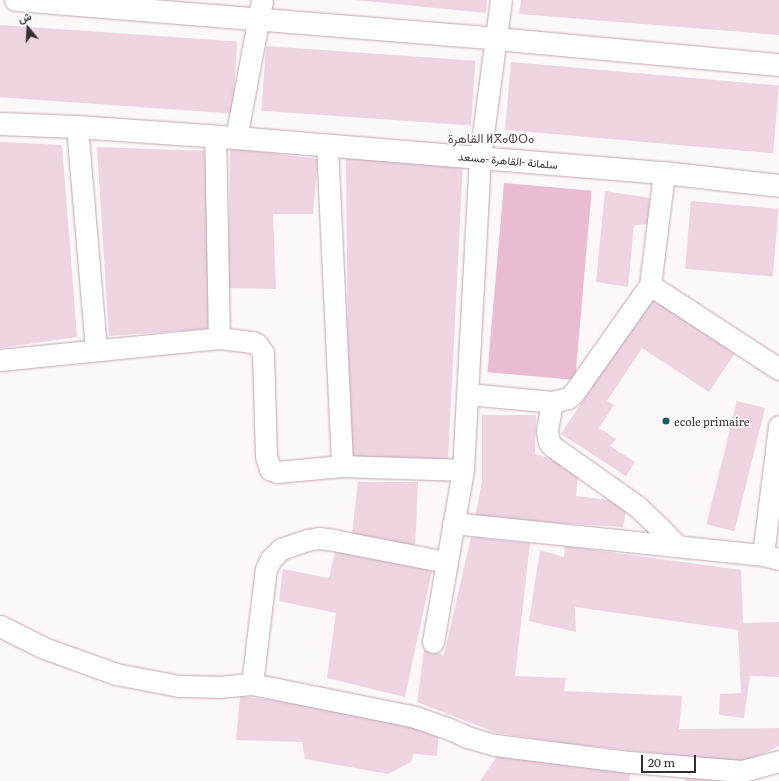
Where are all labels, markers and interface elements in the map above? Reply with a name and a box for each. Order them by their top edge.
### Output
text: ش [16,7,33,26]
north arrow [8,8,48,48]
district label: القاهرة ⵍⴳⴰⵀⵔⴰ [448,130,534,146]
street label: سلمانة -القاهرة -مسعد [458,149,558,171]
place label: ecole primaire [674,414,750,428]
marker: ecole primaire [661,416,671,426]
scale bar [643,747,698,773]
text: 20 m [648,753,675,771]

